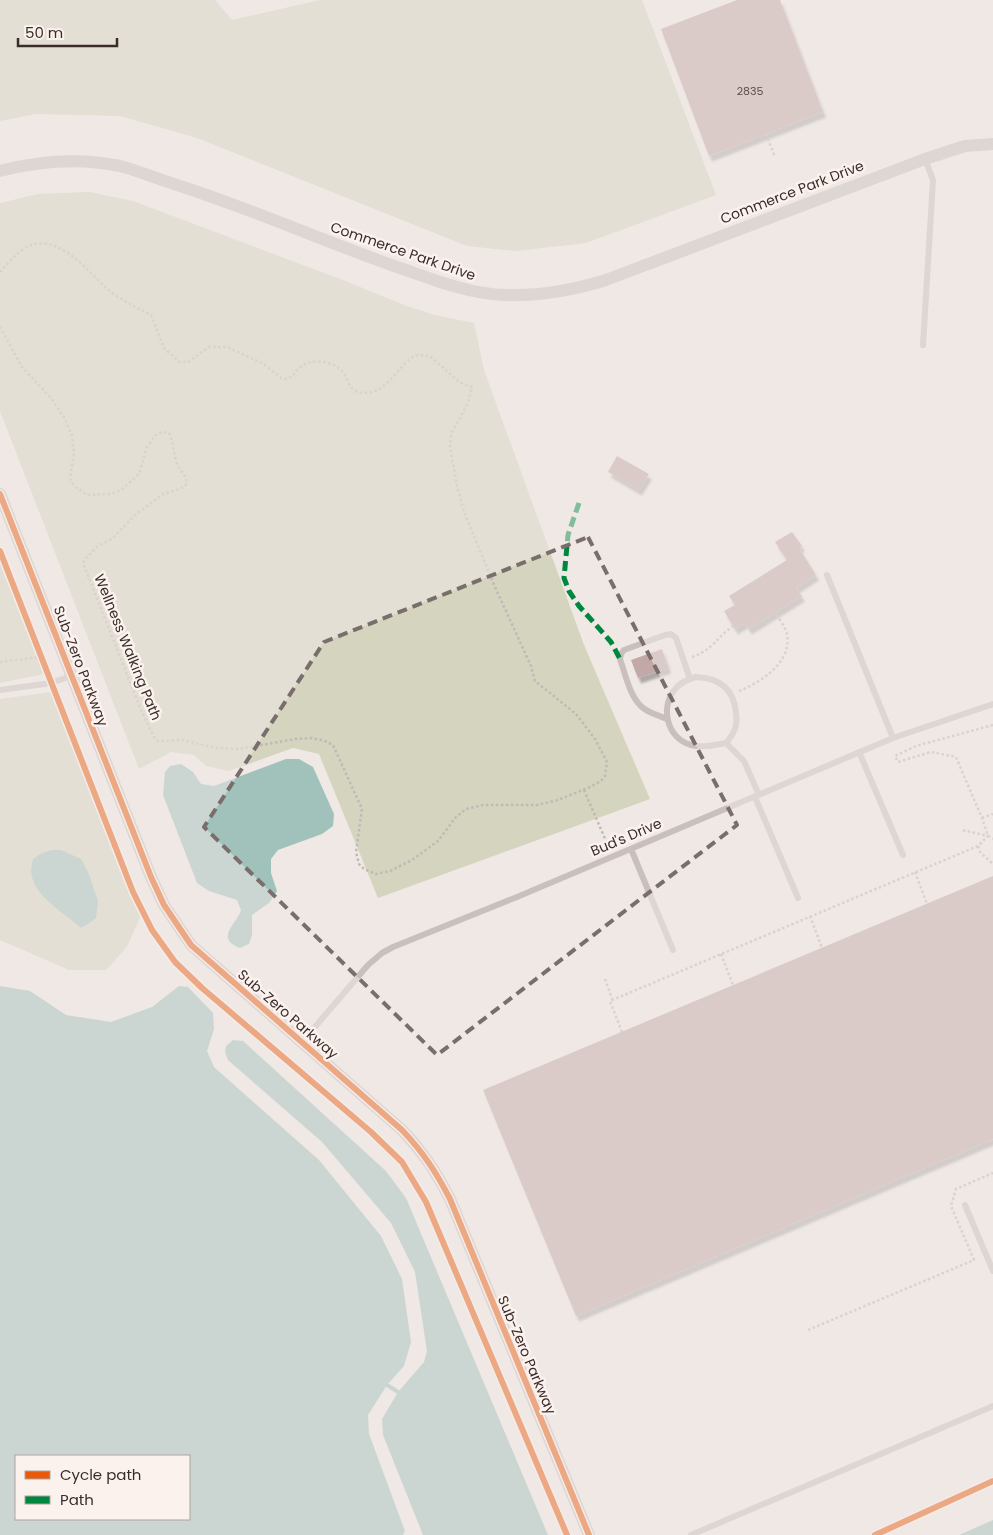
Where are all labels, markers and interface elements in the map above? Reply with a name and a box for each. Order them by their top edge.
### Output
scale bar [18,15,116,47]
text: 50 m [25,22,63,43]
house number: 2835 [737,83,763,99]
street label: Commerce Park Drive [717,155,867,229]
street label: Commerce Park Drive [328,217,479,285]
street label: Wellness Walking Path [89,571,167,723]
street label: Sub-Zero Parkway [49,603,113,729]
street label: Bud's Drive [587,813,665,861]
street label: Sub-Zero Parkway [233,965,343,1063]
street label: Sub-Zero Parkway [493,1292,561,1418]
legend [15,1455,190,1520]
text: Cycle path [60,1464,141,1485]
text: Path [60,1489,94,1510]

